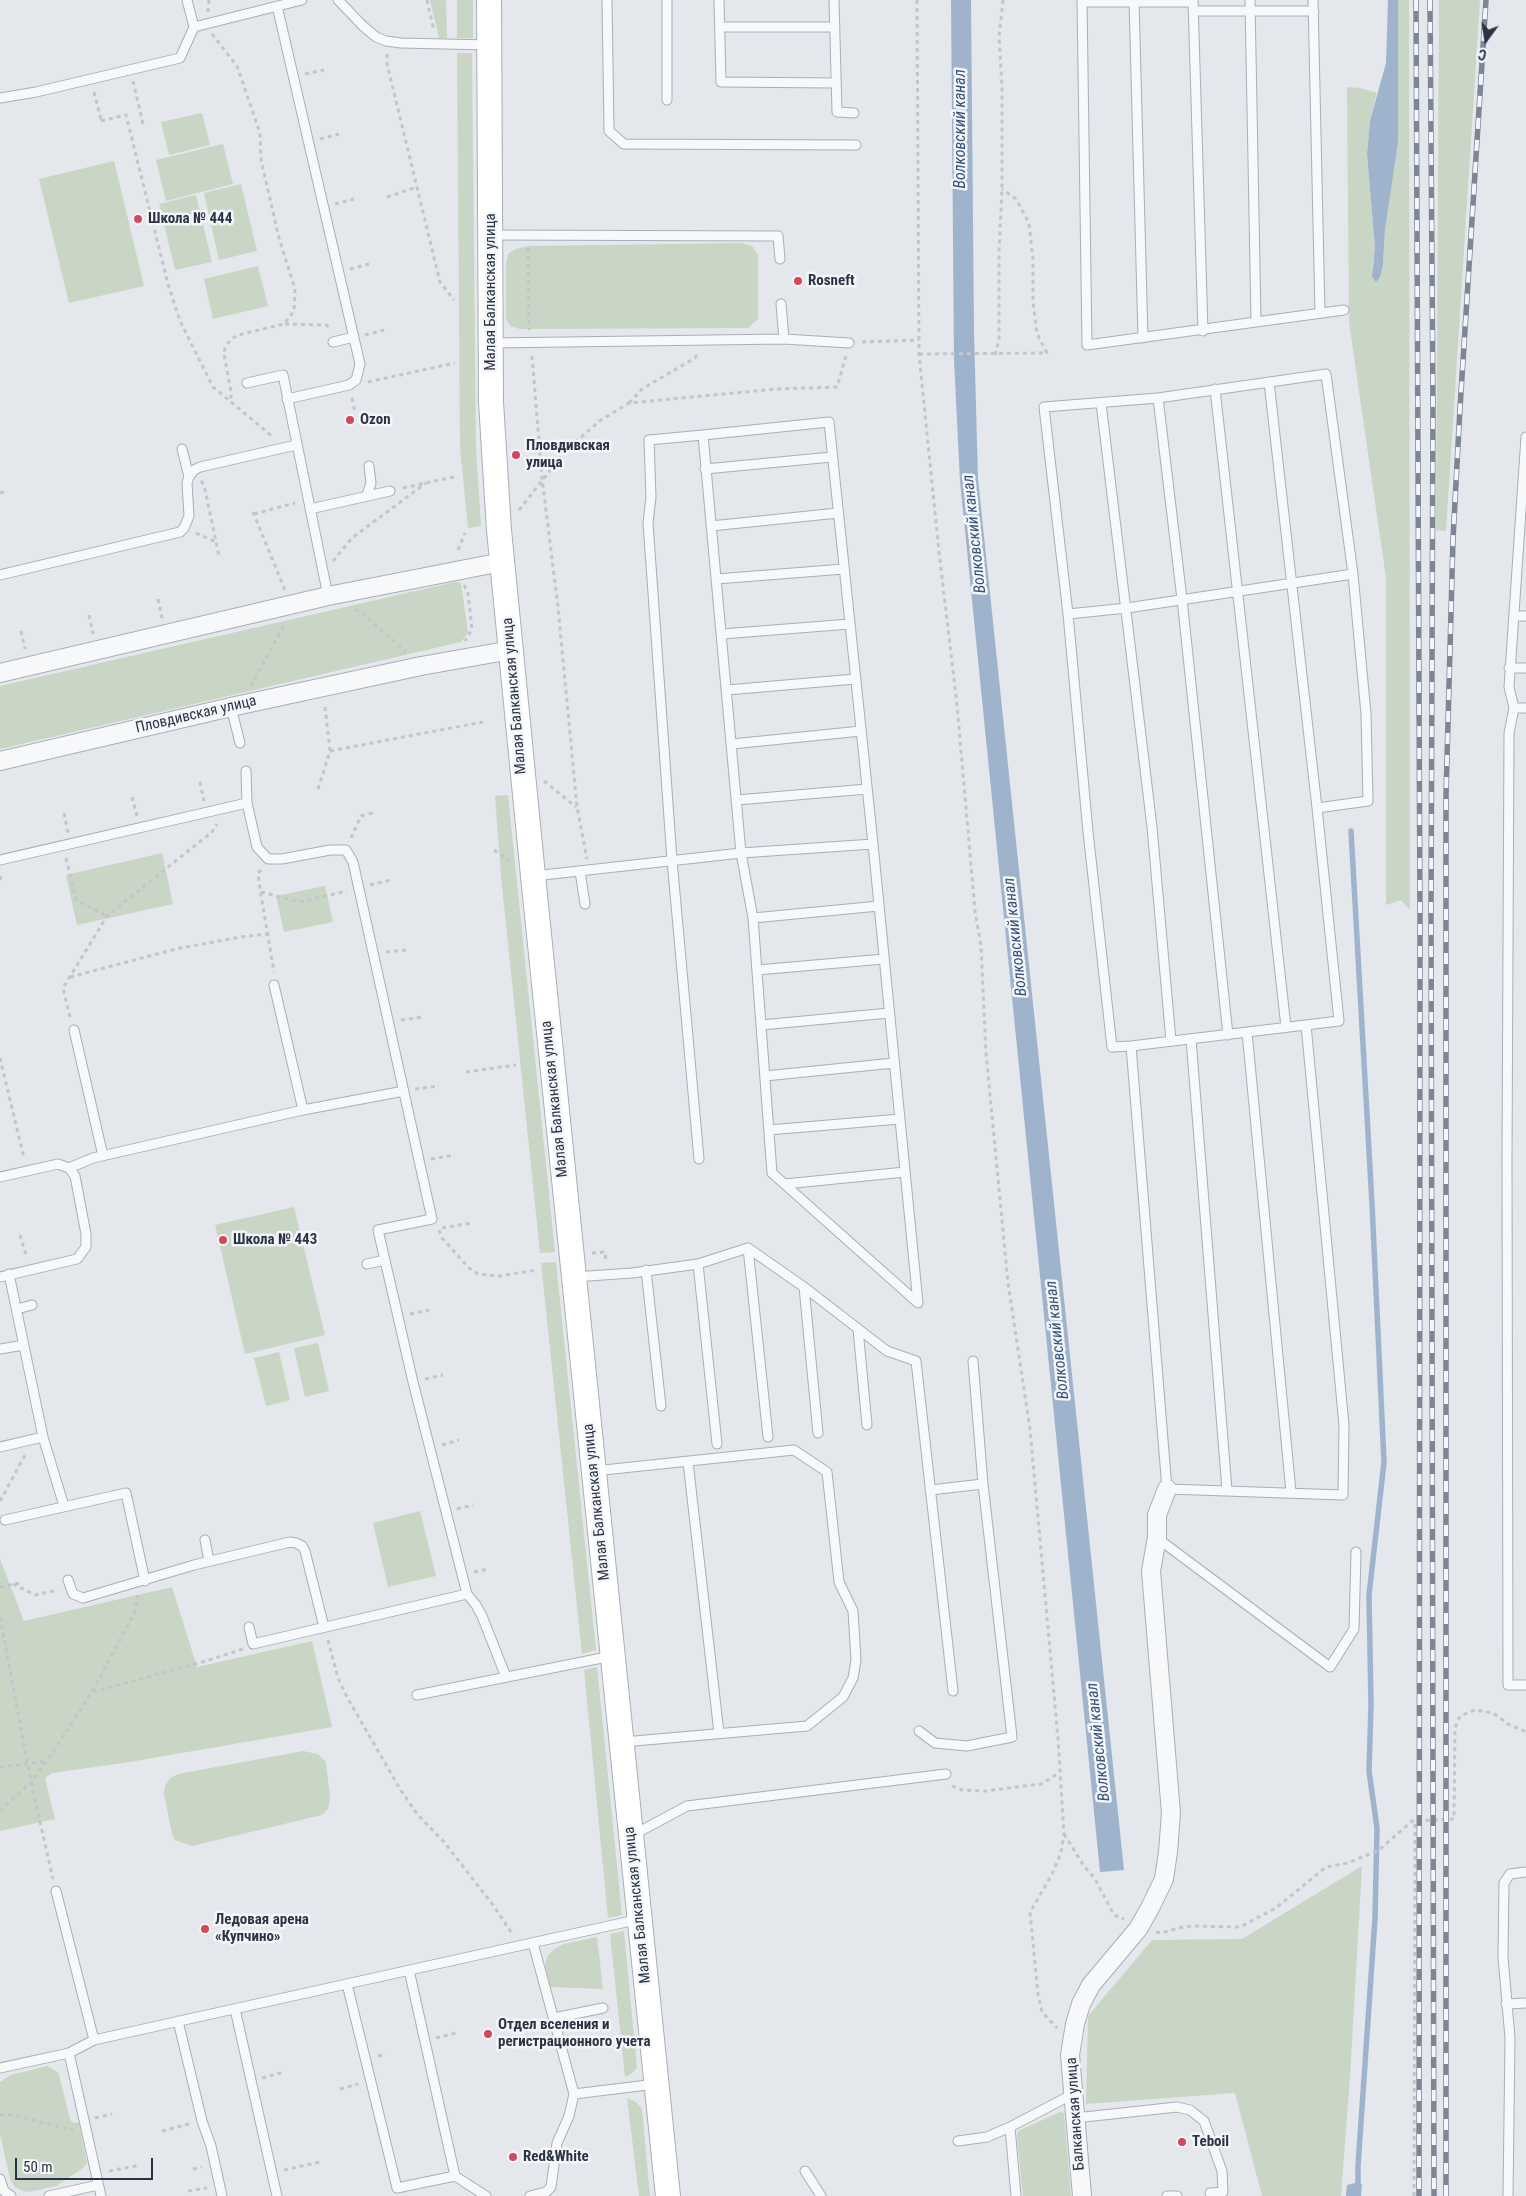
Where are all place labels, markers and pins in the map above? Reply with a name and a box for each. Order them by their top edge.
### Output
place label: Школа № 444 [148,210,232,228]
marker: Школа № 444 [132,213,144,225]
place label: Rosneft [808,272,855,290]
marker: Rosneft [792,275,804,287]
place label: Ozon [360,411,391,429]
marker: Ozon [344,414,356,426]
place label: Пловдивская улица [526,437,610,472]
marker: Пловдивская улица [510,449,522,461]
place label: Школа № 443 [233,1231,317,1249]
marker: Школа № 443 [217,1234,229,1246]
place label: Ледовая арена «Купчино» [215,1911,309,1946]
marker: Ледовая арена «Купчино» [199,1923,211,1935]
place label: Отдел вселения и регистрационного учета [498,2016,651,2051]
marker: Отдел вселения и регистрационного учета [482,2028,494,2040]
place label: Teboil [1192,2133,1229,2151]
marker: Teboil [1176,2136,1188,2148]
place label: Red&White [523,2148,589,2166]
marker: Red&White [507,2151,519,2163]

